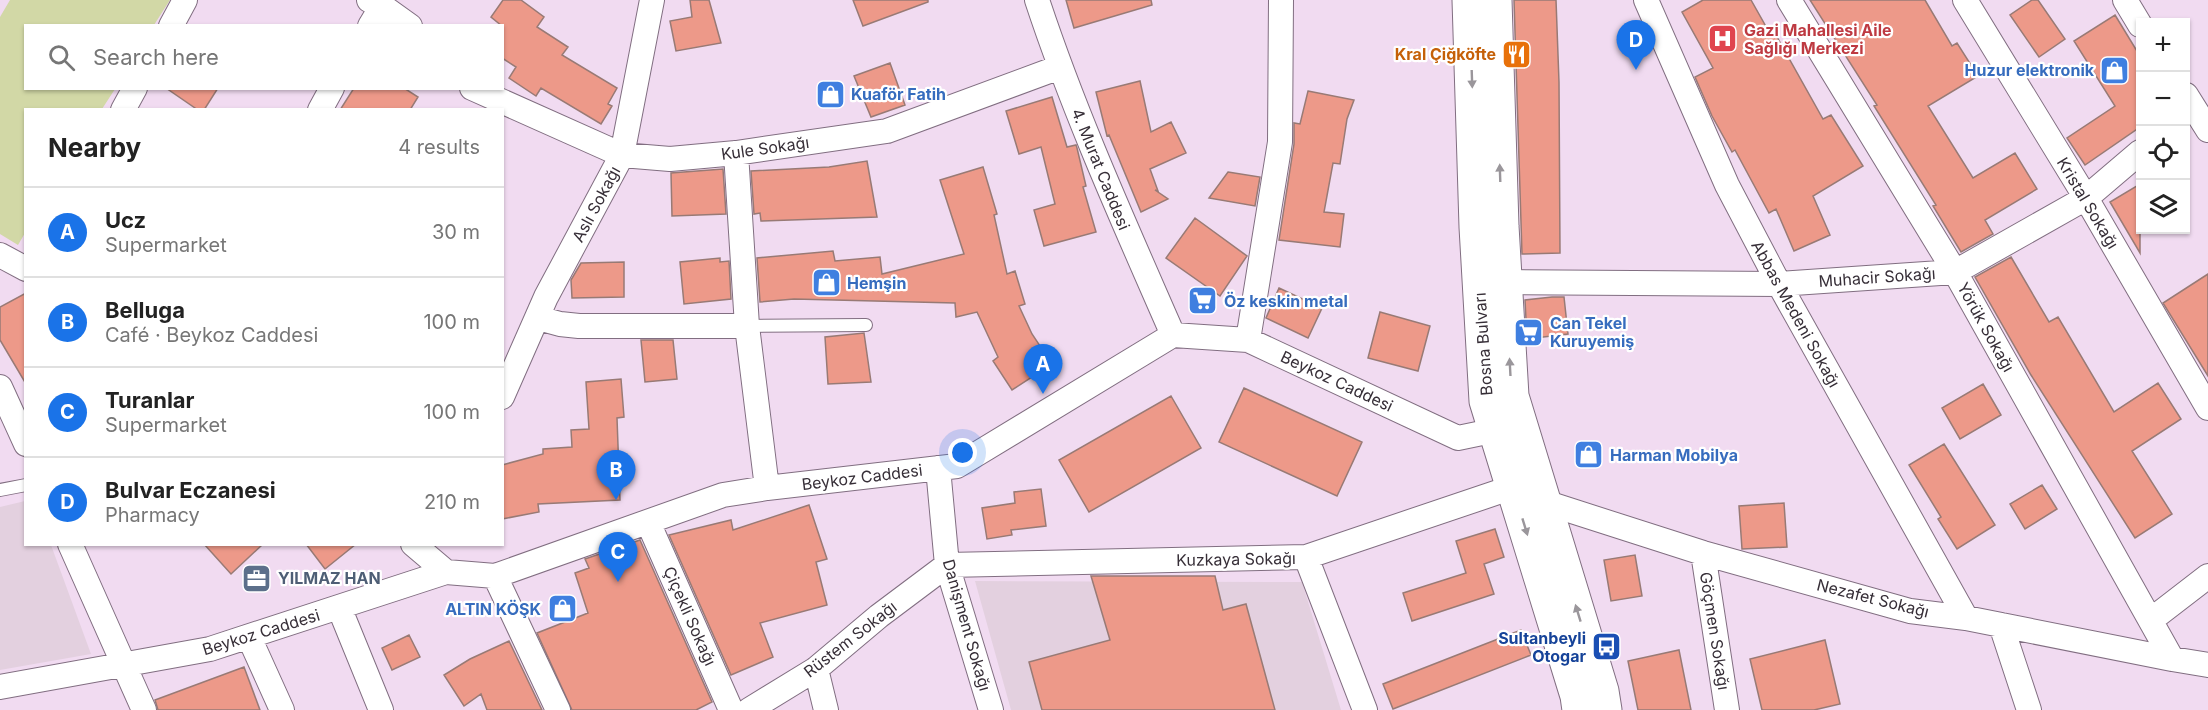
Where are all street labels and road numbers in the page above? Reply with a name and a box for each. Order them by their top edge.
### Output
street label: 4. Murat Caddesi [1067,105,1135,233]
street label: Kule Sokağı [720,132,810,164]
street label: Kristal Sokağı [2053,154,2123,252]
street label: Aslı Sokağı [568,163,624,245]
street label: Abbas Medeni Sokağı [1747,237,1845,391]
street label: Muhacir Sokağı [1818,263,1936,291]
street label: Yörük Sokağı [1953,279,2019,375]
street label: Bosna Bulvarı [1469,292,1497,396]
street label: Beykoz Caddesi [1278,346,1396,416]
street label: Beykoz Caddesi [800,460,924,494]
street label: Kuzkaya Sokağı [1176,548,1296,570]
street label: Danişment Sokağı [939,557,995,693]
street label: Çiçekli Sokağı [659,563,721,669]
street label: Göçmen Sokağı [1696,571,1734,691]
street label: Nezafet Sokağı [1815,574,1931,622]
street label: Rüstem Sokağı [800,597,900,681]
street label: Beykoz Caddesi [200,605,322,659]

